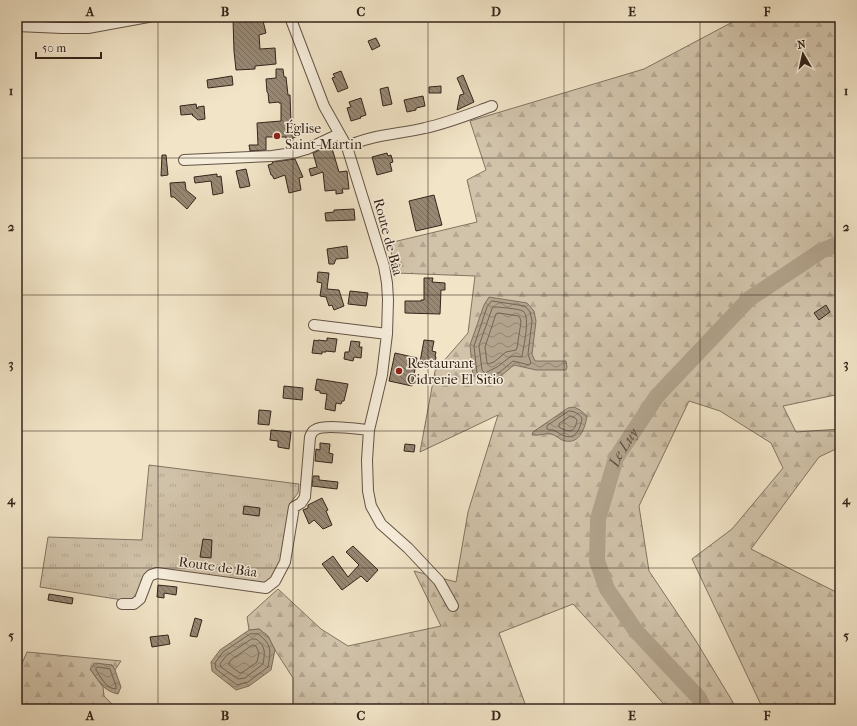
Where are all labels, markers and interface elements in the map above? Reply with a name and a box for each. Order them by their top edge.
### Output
text: A [85,4,95,19]
text: B [221,4,230,19]
text: C [357,4,366,19]
text: D [491,4,501,19]
text: E [628,4,636,19]
text: F [763,4,771,19]
scale bar [36,34,101,60]
north arrow [783,34,823,74]
text: N [796,37,807,52]
text: 50 m [42,41,66,55]
text: 1 [9,83,14,98]
text: 1 [844,83,849,98]
place label: Église Saint-Martin [285,119,362,153]
marker: Église Saint-Martin [272,131,282,141]
street label: Route de Bâa [370,196,407,278]
text: 2 [8,219,15,234]
text: 2 [843,219,850,234]
place label: Restaurant Cidrerie El Sitio [407,355,503,388]
text: 3 [8,356,14,372]
text: 3 [843,356,849,372]
marker: Restaurant Cidrerie El Sitio [394,366,404,376]
water label: Le Luy [605,424,643,470]
text: 4 [6,492,16,508]
text: 4 [841,492,851,508]
street label: Route de Bâa [178,553,259,581]
text: 5 [8,628,14,643]
text: 5 [843,628,849,643]
text: A [85,708,95,723]
text: B [221,708,230,723]
text: C [357,708,366,723]
text: D [491,708,501,723]
text: E [628,708,636,723]
text: F [763,708,771,723]

